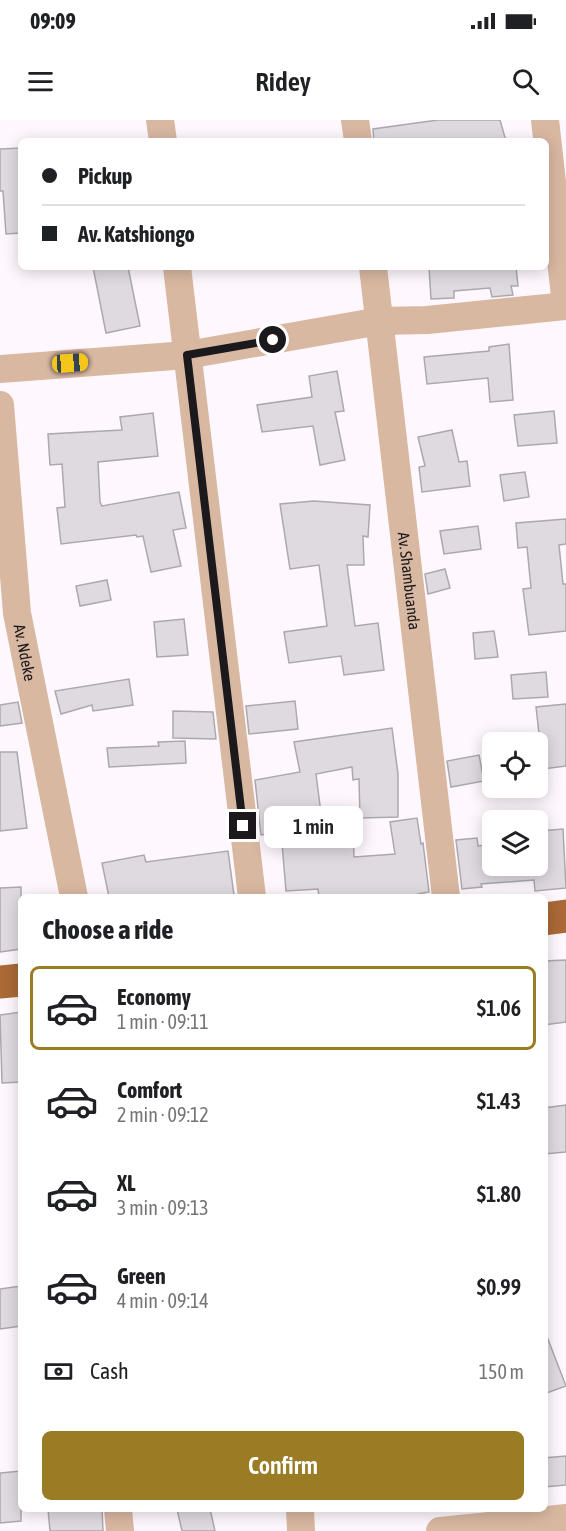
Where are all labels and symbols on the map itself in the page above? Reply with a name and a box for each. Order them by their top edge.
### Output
route start [259,326,286,353]
car [51,353,89,373]
street label: Av. Shambuanda [395,531,424,631]
street label: Av. Ndeke [10,623,39,682]
callout: 1 min [264,805,363,847]
route end [229,812,256,839]

